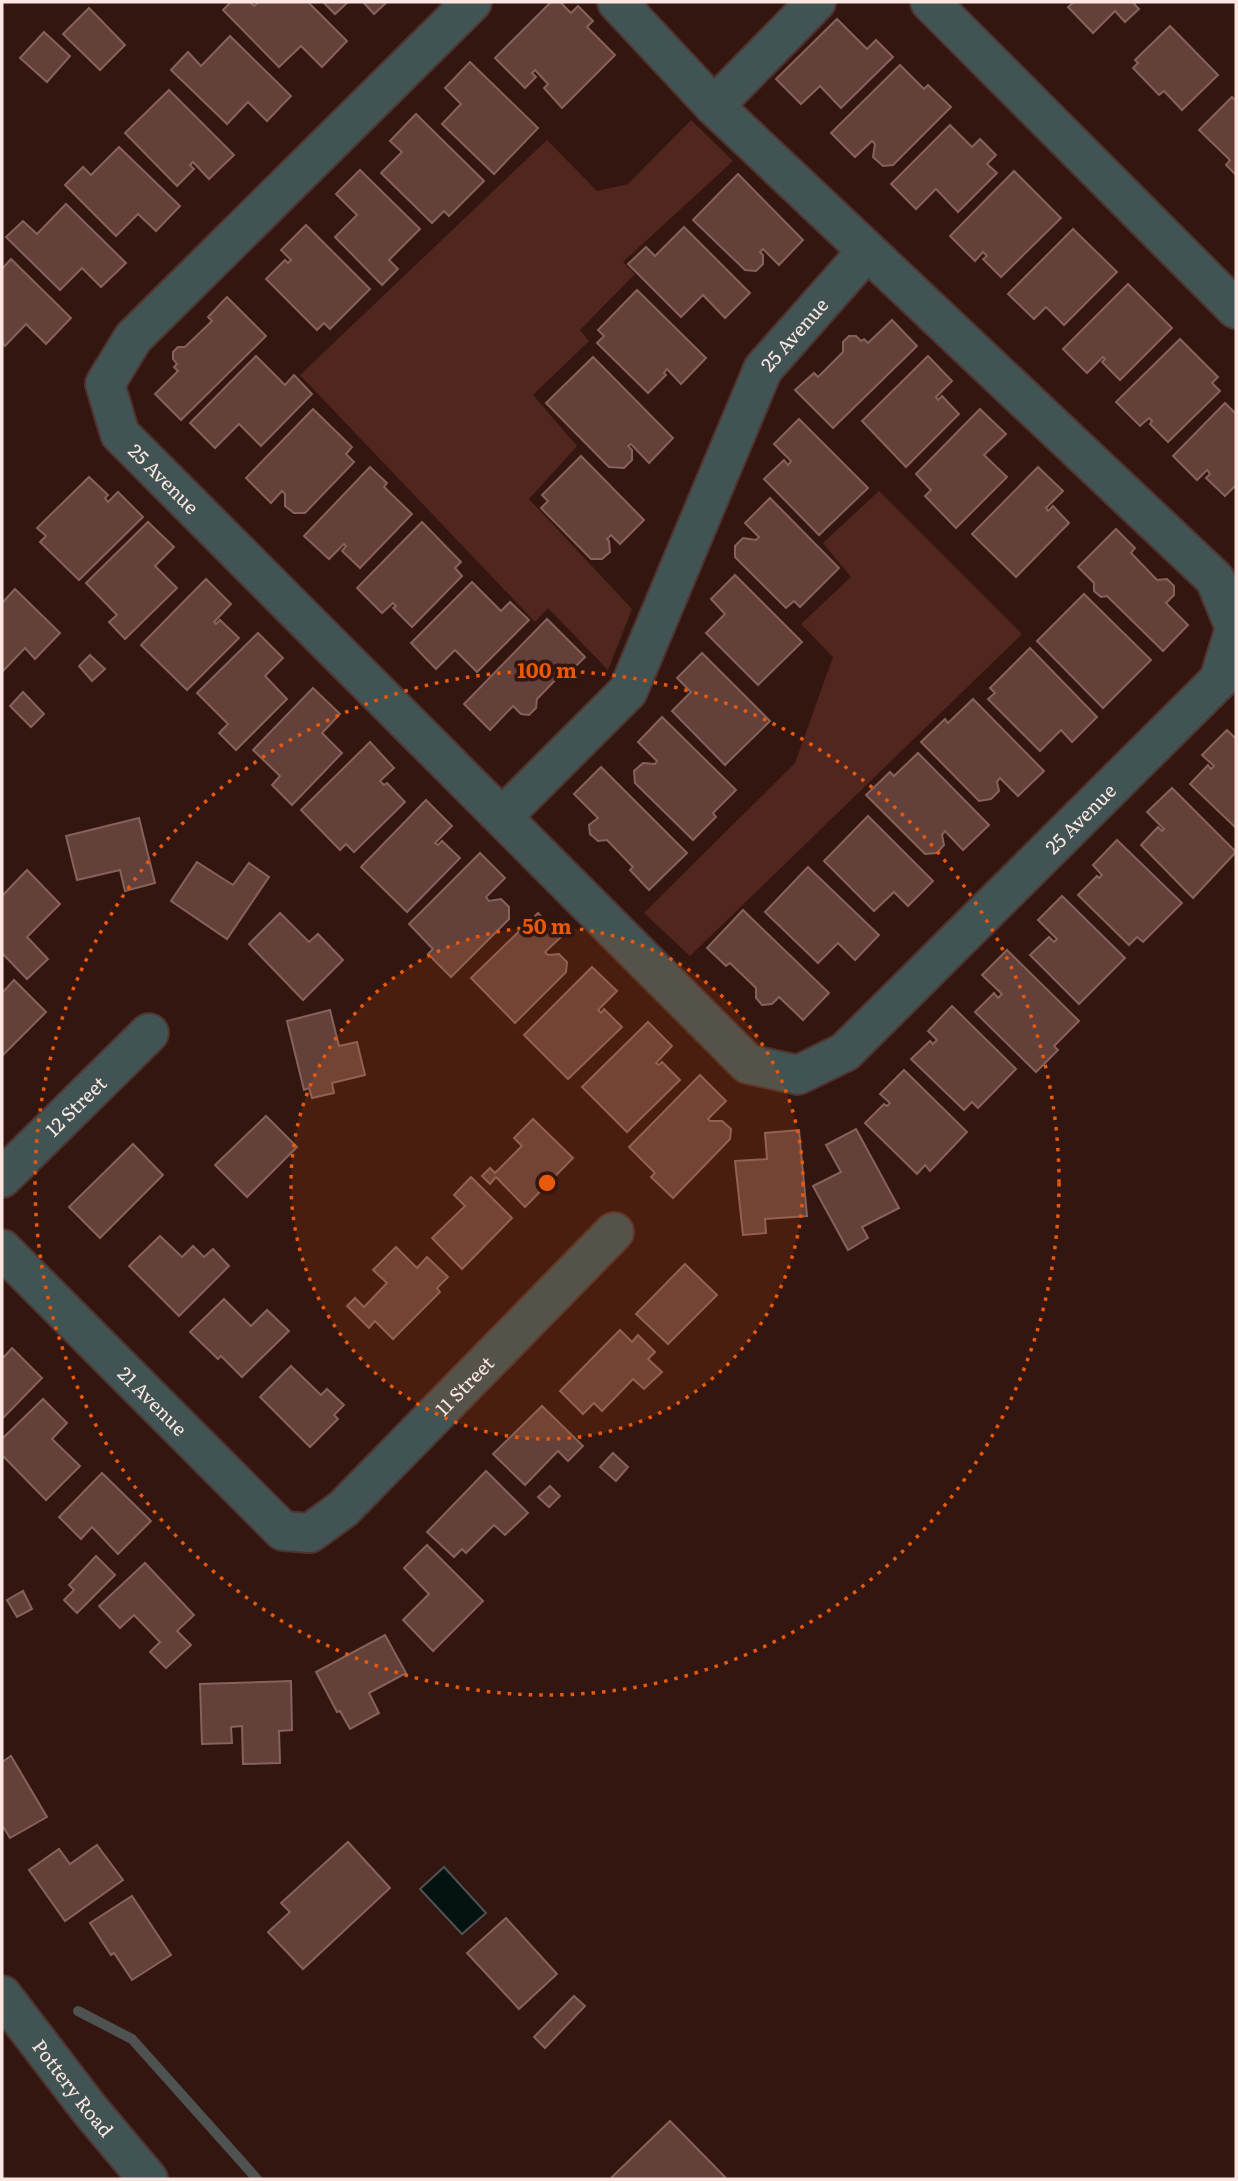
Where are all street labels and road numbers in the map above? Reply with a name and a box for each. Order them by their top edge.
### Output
street label: 25 Avenue [754,291,834,377]
street label: 25 Avenue [123,437,206,520]
street label: 25 Avenue [1038,776,1122,860]
street label: 12 Street [39,1069,112,1142]
street label: 11 Street [428,1349,500,1421]
street label: 21 Avenue [112,1360,194,1442]
street label: Pottery Road [26,2033,121,2143]

